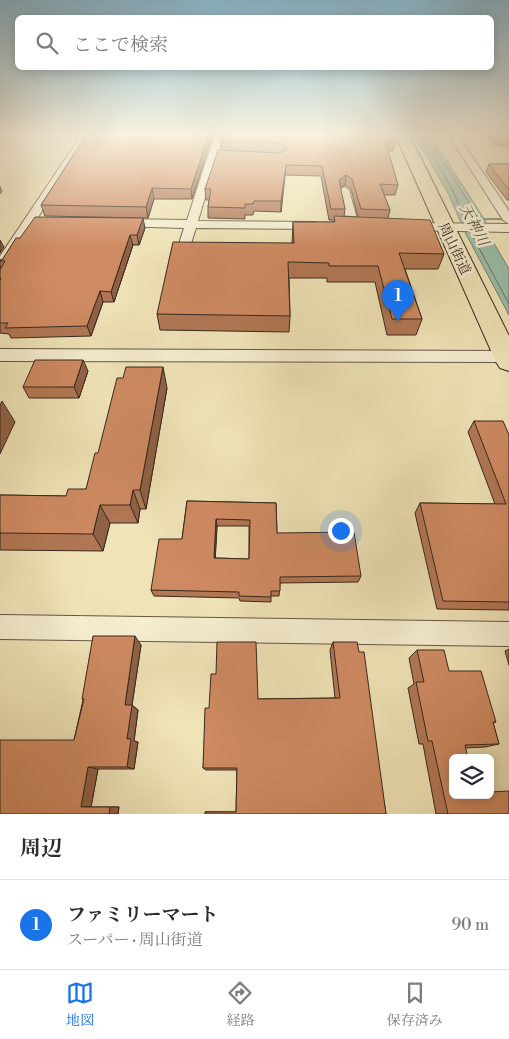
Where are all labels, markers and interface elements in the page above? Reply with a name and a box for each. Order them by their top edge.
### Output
search box [15,15,494,70]
icon: search [33,29,61,57]
text: ここで検索 [73,33,168,57]
water label: 天神川 [455,201,494,251]
street label: 周山街道 [434,220,474,278]
pin: 1 [382,280,414,321]
your location [328,518,354,544]
map controls [449,754,494,799]
button: layers [449,754,494,799]
text: 周辺 [20,836,62,862]
text: ファミリーマート [67,903,219,927]
text: 1 [32,915,40,935]
text: 90 m [451,915,489,935]
text: スーパー · 周山街道 [67,930,203,950]
tab: 地図 [66,979,94,1030]
tab: 経路 [226,979,254,1030]
tab: 保存済み [387,979,443,1030]

